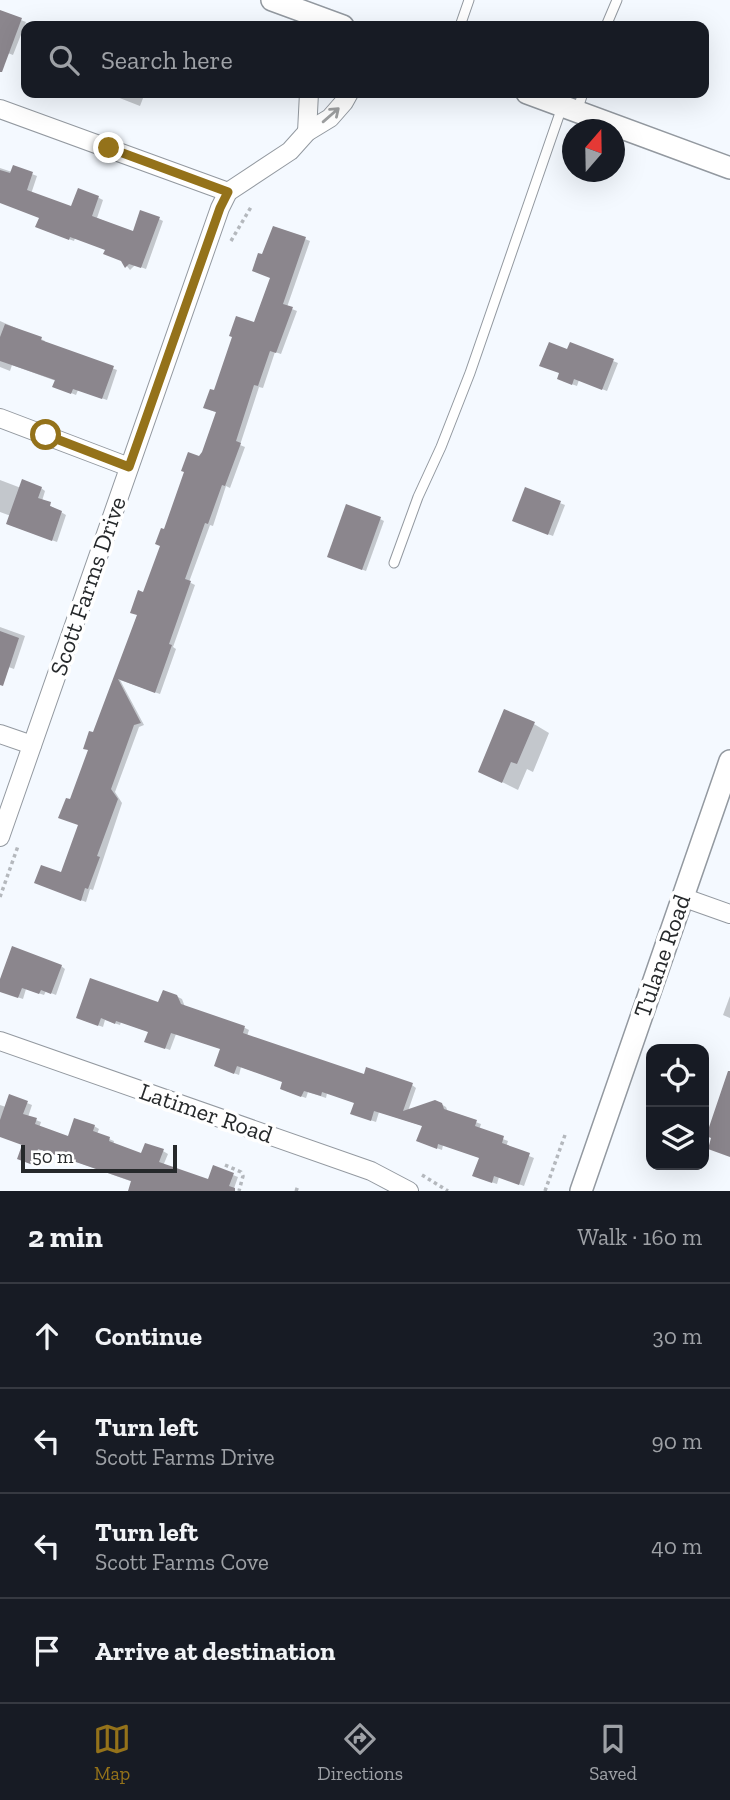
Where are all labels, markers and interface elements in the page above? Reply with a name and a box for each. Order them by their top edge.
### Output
search box [21,21,709,98]
icon: search [45,41,83,79]
text: Search here [101,44,233,76]
one-way arrow [321,107,339,123]
north arrow [562,119,625,182]
route end [93,132,124,163]
route start [30,419,61,450]
street label: Scott Farms Drive [43,493,132,679]
street label: Tulane Road [627,890,696,1021]
map controls [646,1044,709,1170]
button: locate [646,1044,709,1107]
street label: Latimer Road [136,1076,277,1149]
button: layers [646,1107,709,1170]
scale bar [21,1142,177,1174]
text: 50 m [32,1145,73,1168]
text: 2 min [28,1219,103,1255]
text: Walk · 160 m [577,1223,702,1251]
icon: ahead [28,1317,66,1355]
text: Continue [95,1320,202,1352]
text: 30 m [652,1322,702,1350]
text: Turn left [95,1411,198,1443]
icon: left [28,1422,66,1460]
text: 90 m [651,1427,702,1455]
text: Scott Farms Drive [95,1443,275,1471]
text: Turn left [95,1516,198,1548]
icon: left [28,1527,66,1565]
text: 40 m [651,1532,702,1560]
text: Scott Farms Cove [95,1548,269,1576]
icon: arrive [28,1632,66,1670]
text: Arrive at destination [95,1635,335,1667]
tab: Map [93,1720,131,1785]
tab: Directions [317,1720,403,1785]
tab: Saved [589,1720,637,1785]

